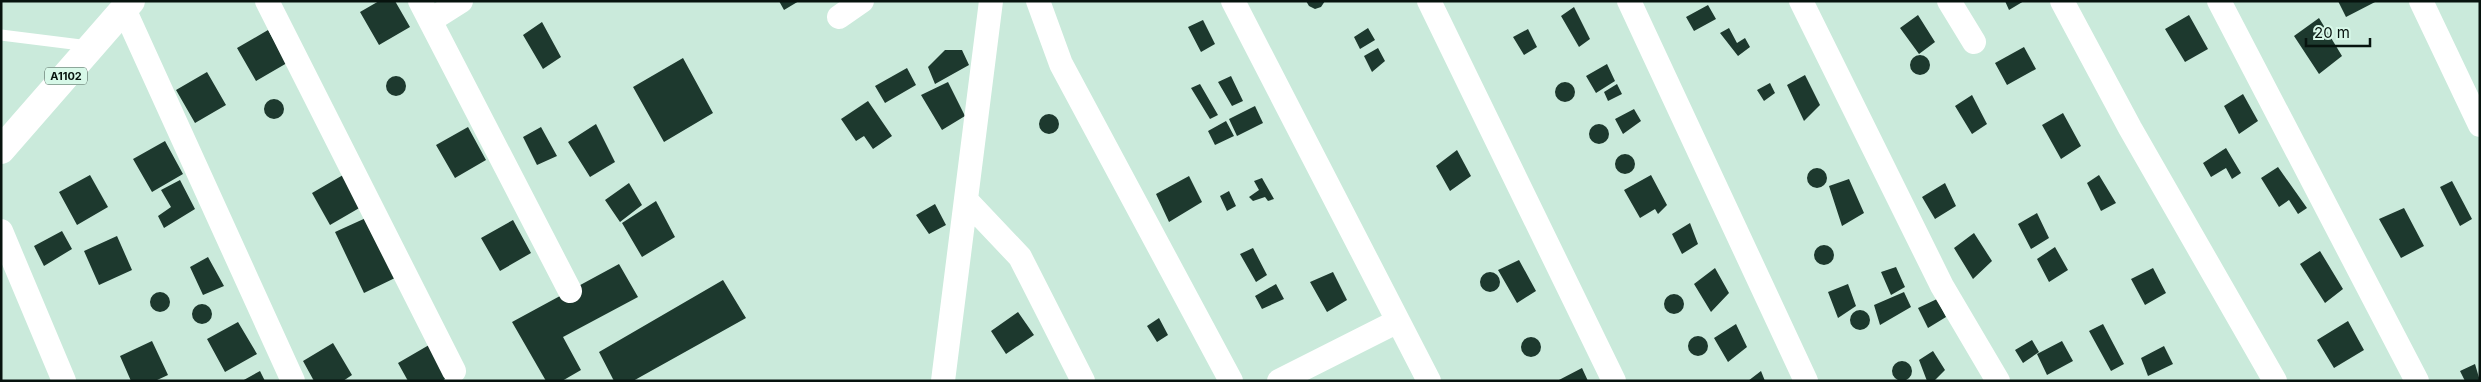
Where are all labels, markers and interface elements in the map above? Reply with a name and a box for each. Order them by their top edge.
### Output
scale bar [2306,15,2370,47]
text: 20 m [2314,23,2350,42]
road number: A1102 [45,68,87,84]

